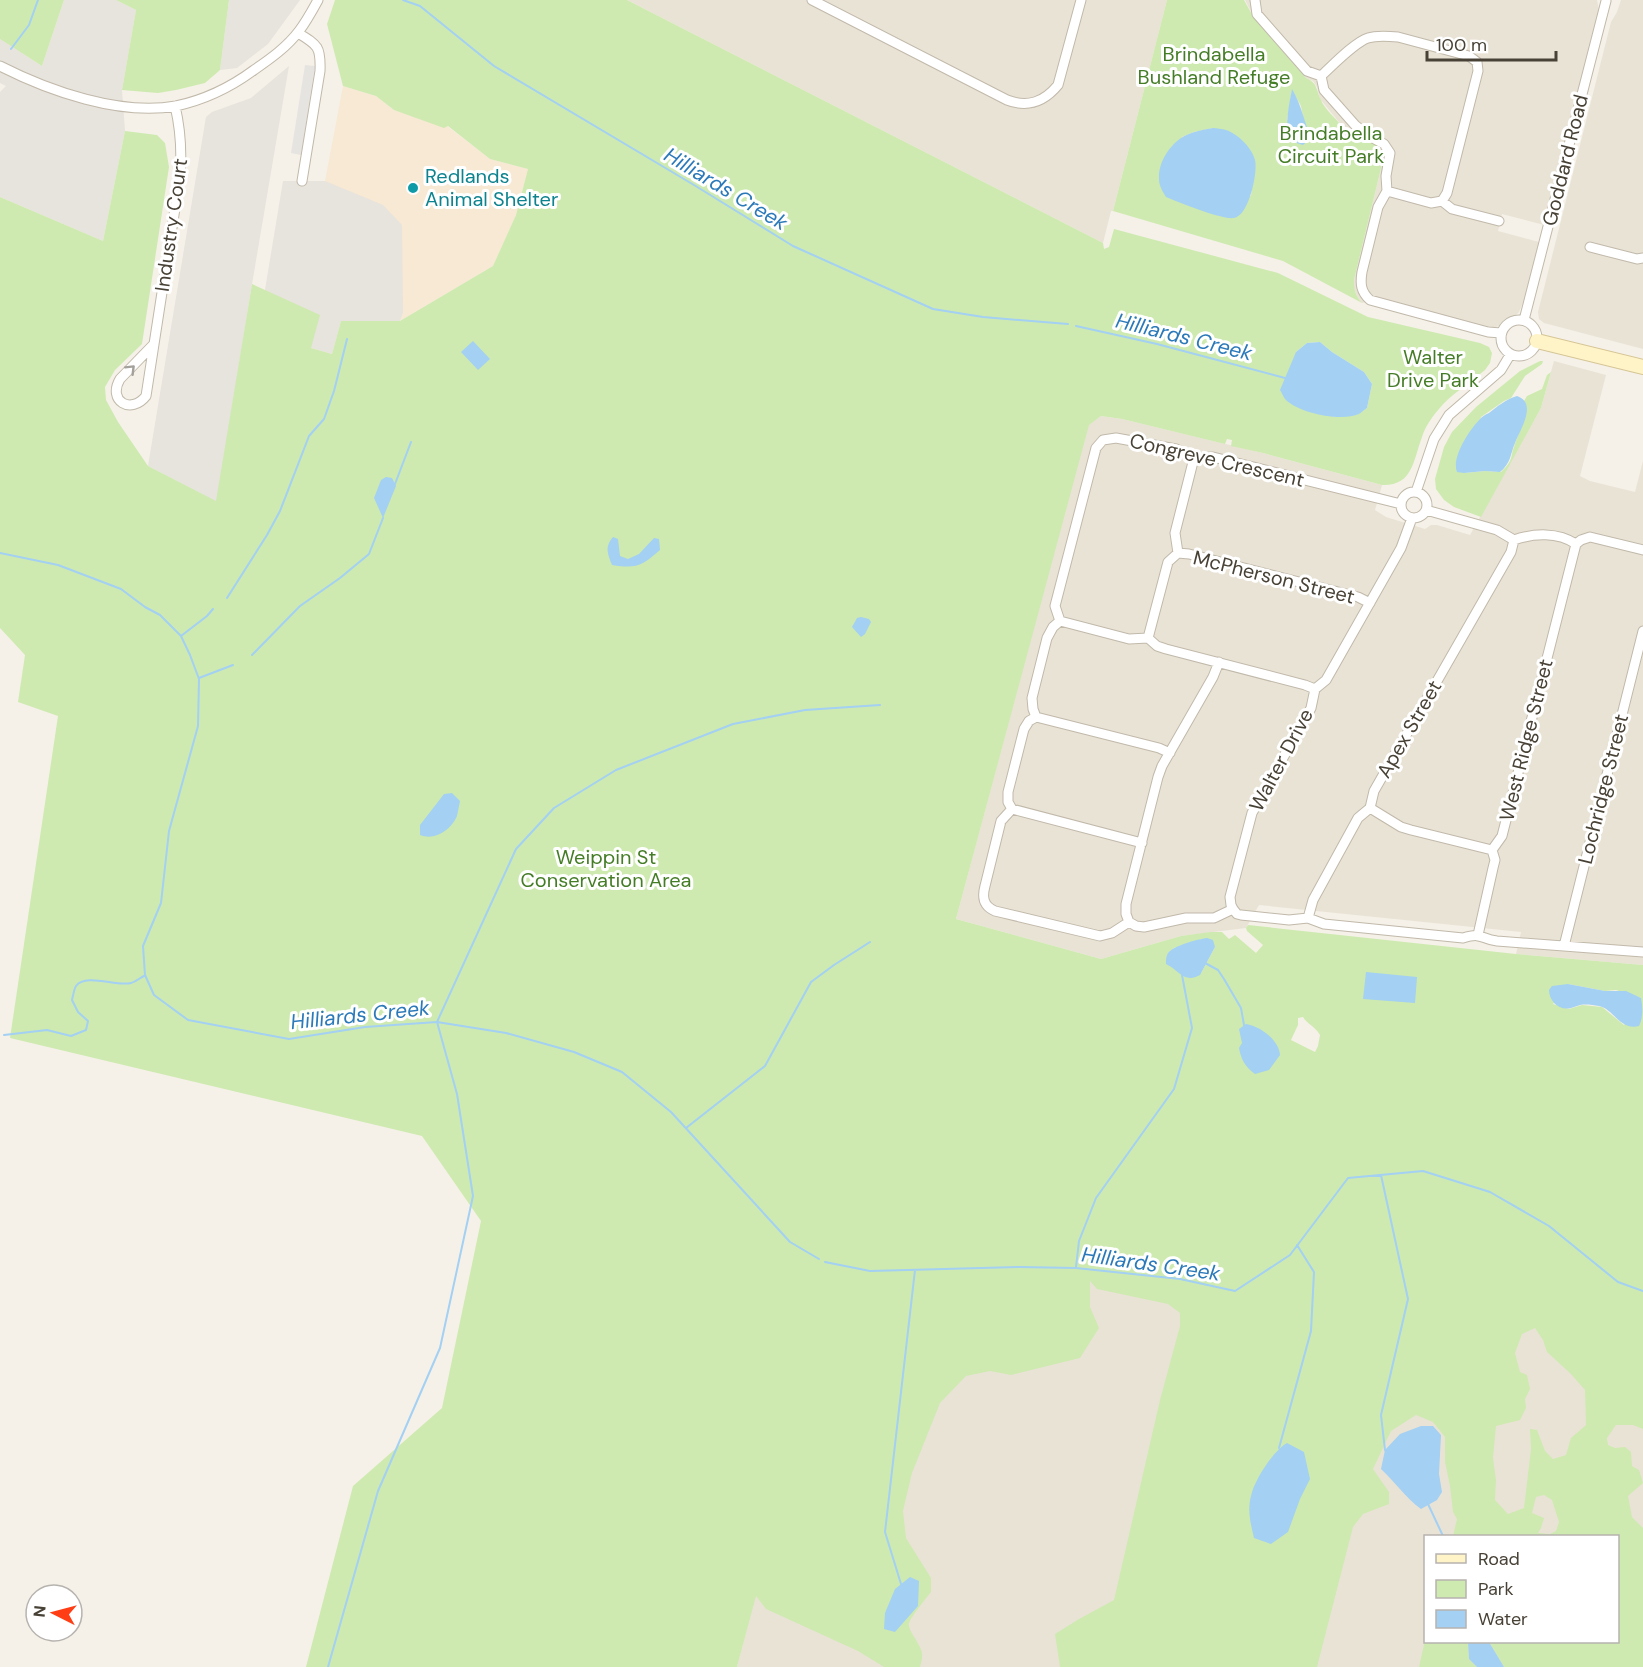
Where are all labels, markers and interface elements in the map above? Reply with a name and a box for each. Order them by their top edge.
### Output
scale bar [1427,24,1556,62]
text: 100 m [1436,33,1487,57]
park label: Brindabella Bushland Refuge [1138,41,1290,90]
street label: Goddard Road [1536,92,1594,228]
park label: Brindabella Circuit Park [1278,120,1384,169]
water label: Hilliards Creek [659,141,793,237]
street label: Industry Court [149,157,193,293]
place label: Redlands Animal Shelter [425,163,558,212]
marker: Redlands Animal Shelter [406,181,420,195]
water label: Hilliards Creek [1113,307,1255,368]
park label: Walter Drive Park [1387,344,1479,393]
one-way arrow [123,365,134,376]
street label: Congreve Crescent [1127,427,1307,493]
street label: McPherson Street [1191,544,1358,610]
street label: West Ridge Street [1493,656,1559,824]
street label: Apex Street [1371,675,1447,783]
street label: Walter Drive [1243,704,1319,816]
street label: Lochridge Street [1572,711,1634,867]
park label: Weippin St Conservation Area [521,844,691,893]
water label: Hilliards Creek [289,994,431,1036]
water label: Hilliards Creek [1080,1240,1222,1288]
legend [1424,1535,1619,1643]
text: Road [1478,1547,1520,1571]
text: Park [1478,1577,1514,1601]
north arrow [24,1583,84,1643]
text: N [29,1605,51,1618]
text: Water [1478,1607,1528,1631]

